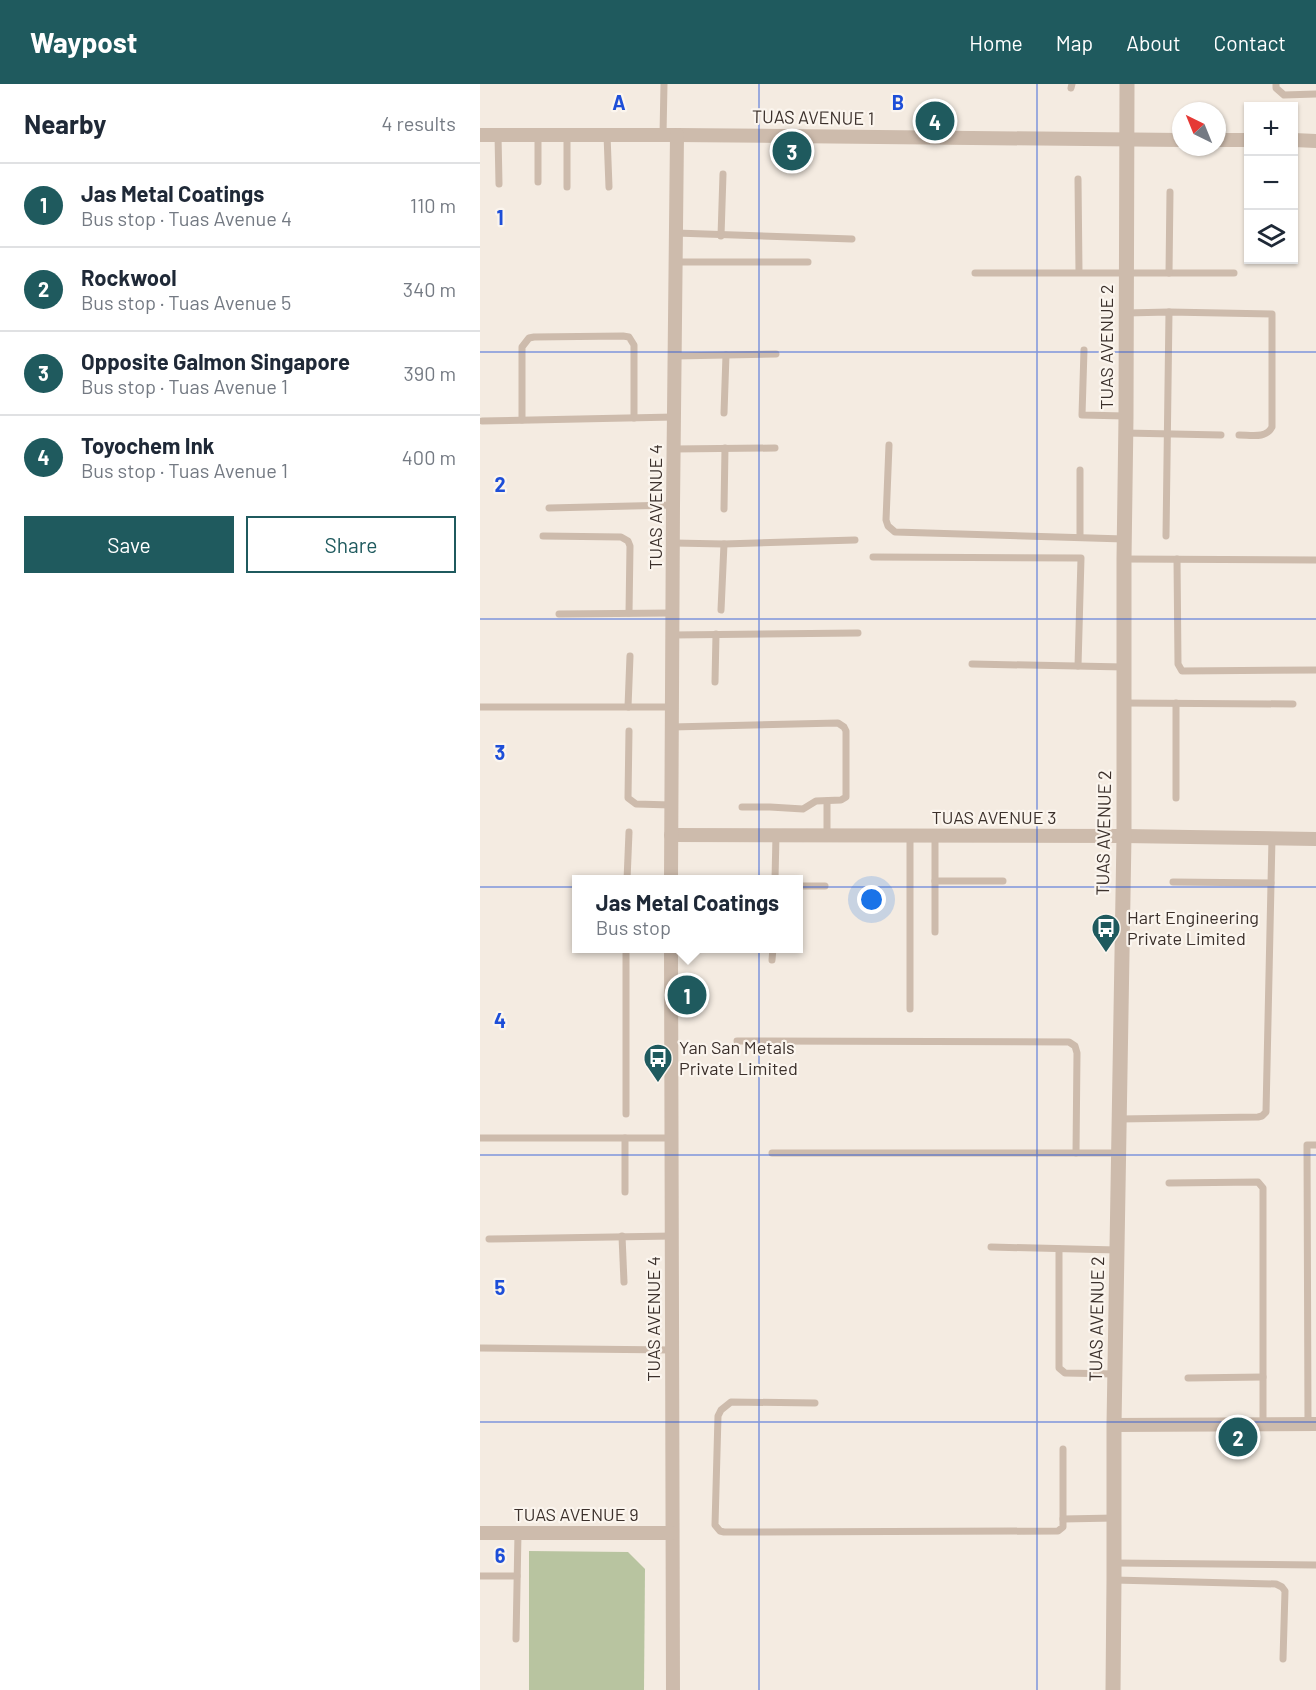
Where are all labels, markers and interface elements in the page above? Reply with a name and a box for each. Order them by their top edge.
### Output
text: Waypost [30,25,137,59]
text: Home [969,30,1023,55]
text: Map [1056,30,1093,55]
text: About [1126,30,1181,55]
text: Contact [1214,30,1286,55]
text: A [612,90,626,114]
text: B [892,90,904,114]
pin: 4 [916,99,954,144]
north arrow [1172,102,1226,156]
map controls [1244,102,1298,264]
button: + [1244,102,1298,156]
street label: TUAS AVENUE 1 [752,105,874,129]
text: Nearby [24,108,106,139]
text: 4 results [381,111,456,135]
pin: 3 [772,128,812,174]
button: − [1244,156,1298,210]
text: Jas Metal Coatings [81,180,264,206]
text: 1 [40,193,47,217]
text: 110 m [410,193,456,217]
text: 1 [496,205,504,229]
text: Bus stop · Tuas Avenue 4 [81,206,292,230]
button: layers [1244,210,1298,264]
text: Rockwool [81,264,177,290]
text: 2 [38,277,49,301]
text: 340 m [403,277,456,301]
street label: TUAS AVENUE 2 [1095,284,1117,410]
text: Bus stop · Tuas Avenue 5 [81,290,291,314]
text: Opposite Galmon Singapore [81,348,350,374]
text: 3 [38,361,49,385]
text: 390 m [403,361,456,385]
text: Bus stop · Tuas Avenue 1 [81,374,288,398]
text: Toyochem Ink [81,432,214,458]
street label: TUAS AVENUE 4 [644,444,666,570]
text: 4 [37,445,50,469]
text: 400 m [402,445,456,469]
text: Bus stop · Tuas Avenue 1 [81,458,288,482]
text: 2 [494,472,506,496]
button: Save [24,516,234,573]
button: Share [246,516,456,573]
text: 3 [495,740,505,764]
street label: TUAS AVENUE 2 [1091,770,1115,896]
street label: TUAS AVENUE 3 [931,806,1057,828]
popup [572,875,803,953]
your location [857,885,886,914]
text: Jas Metal Coatings [596,889,779,915]
place label: Hart Engineering Private Limited [1127,906,1259,949]
bus stop icon: Hart Engineering Private Limited [1090,912,1122,954]
text: Bus stop [596,915,671,939]
pin: 1 [668,972,706,1018]
text: 4 [494,1008,506,1032]
place label: Yan San Metals Private Limited [679,1036,798,1079]
bus stop icon: Yan San Metals Private Limited [642,1042,674,1084]
street label: TUAS AVENUE 4 [642,1256,664,1382]
street label: TUAS AVENUE 2 [1084,1256,1108,1382]
text: 5 [495,1275,506,1299]
pin: 2 [1218,1414,1257,1460]
street label: TUAS AVENUE 9 [513,1503,639,1525]
text: 6 [495,1543,506,1567]

